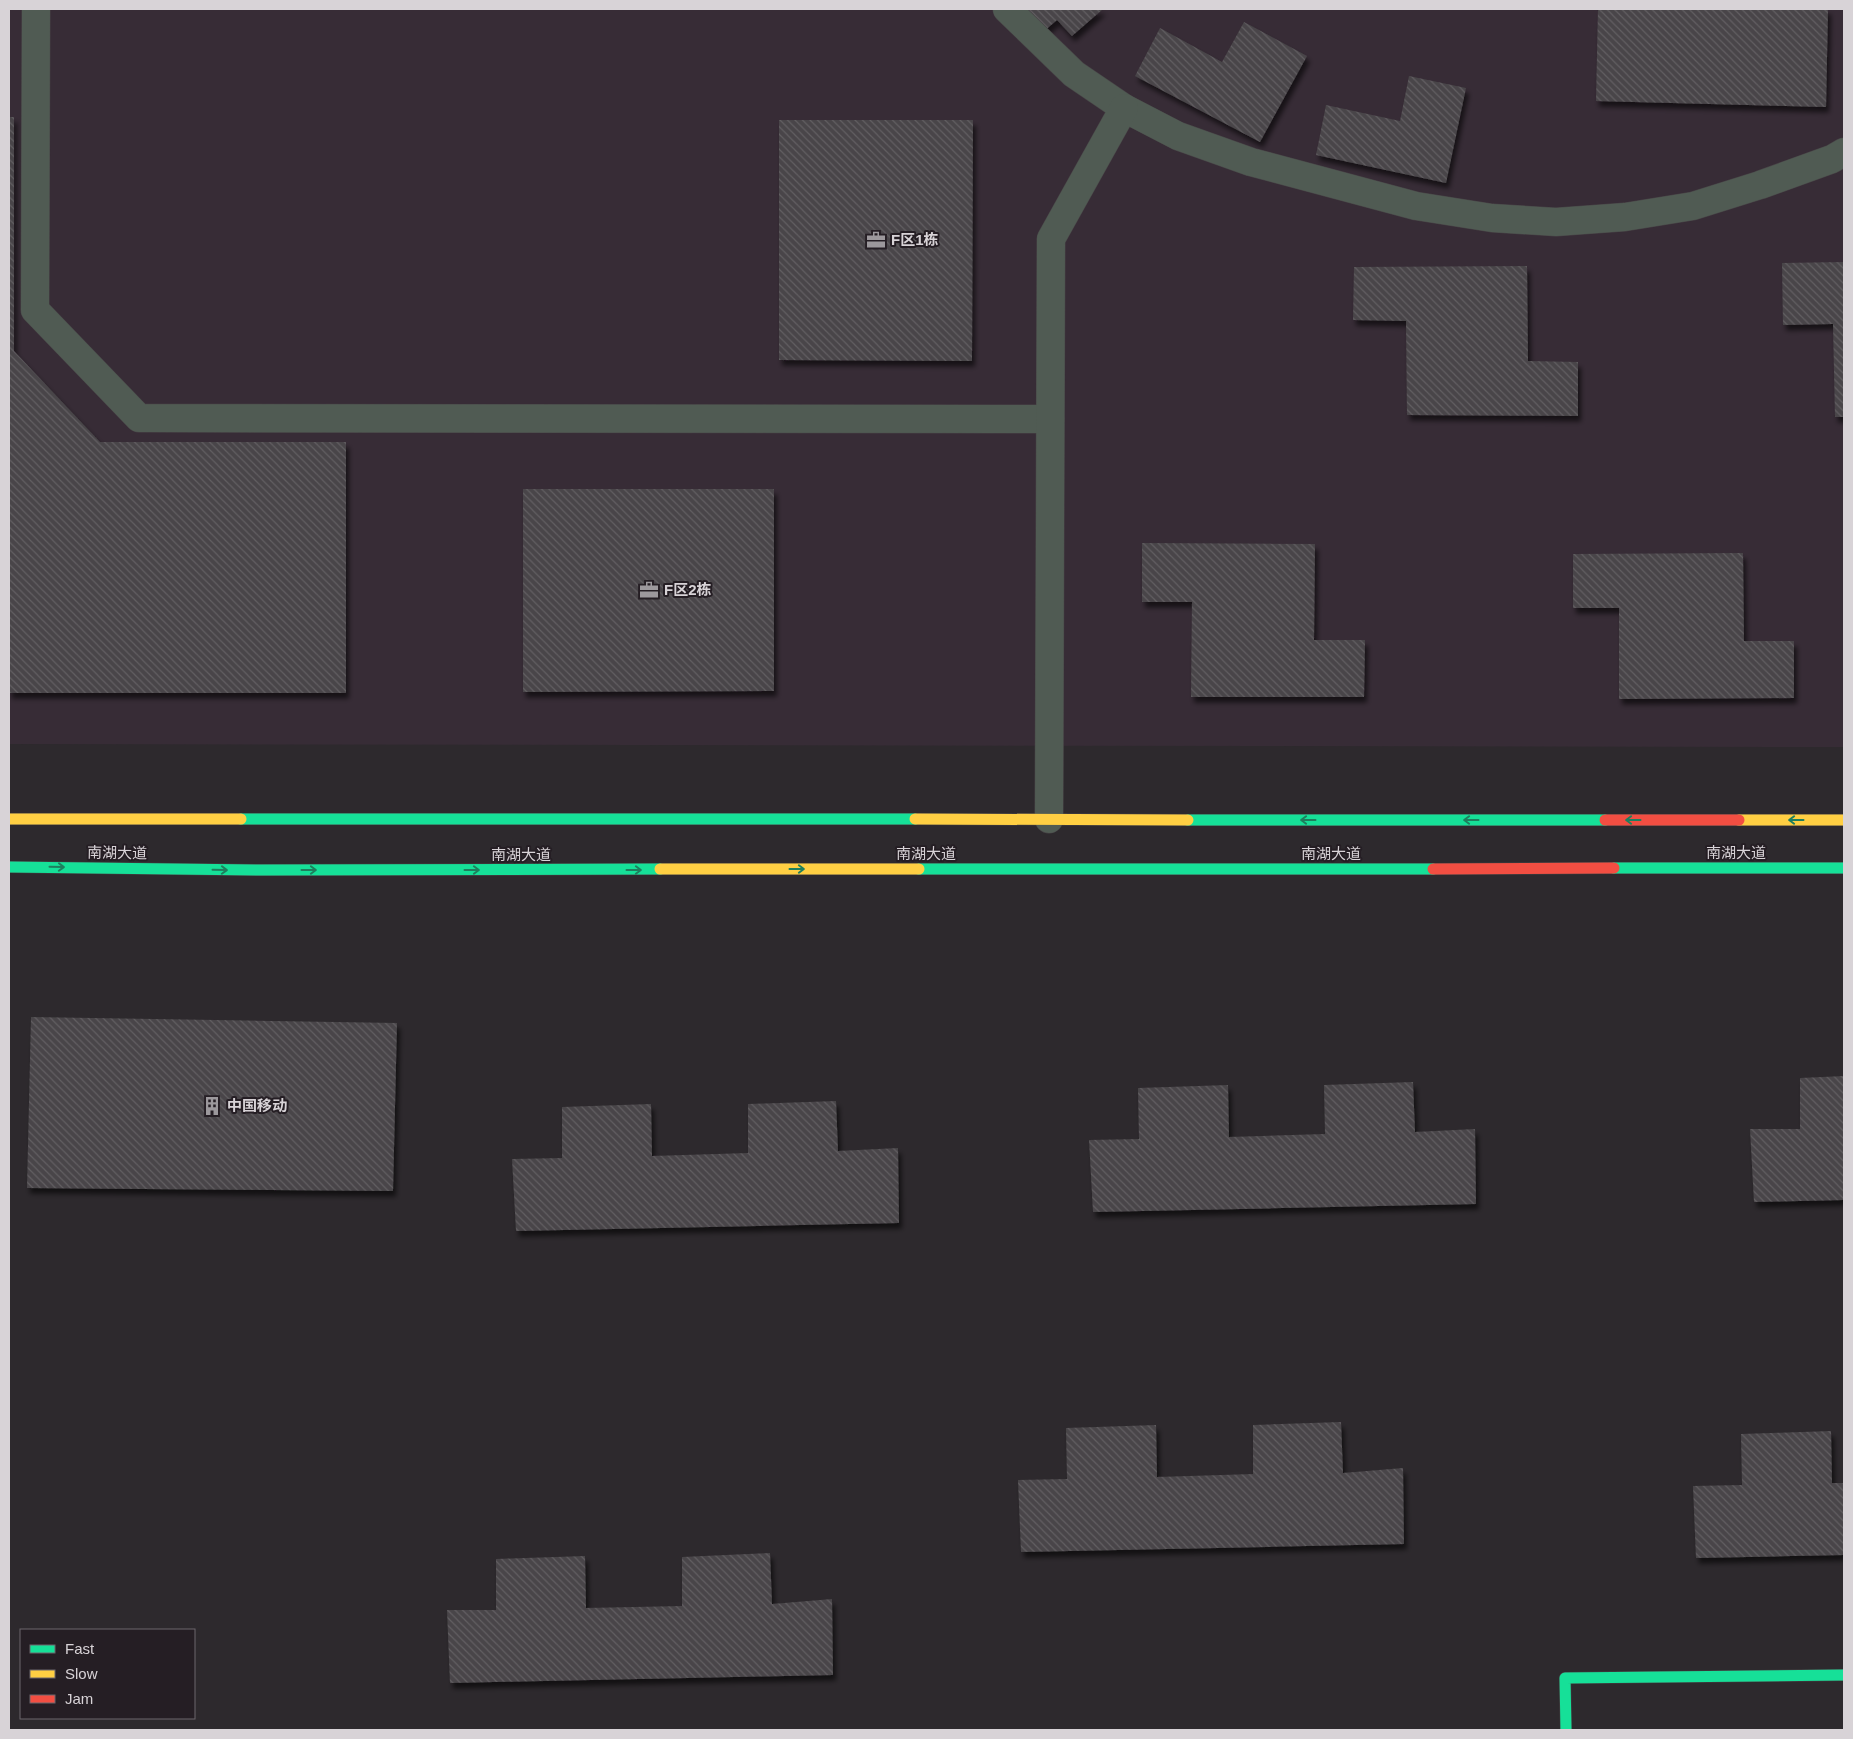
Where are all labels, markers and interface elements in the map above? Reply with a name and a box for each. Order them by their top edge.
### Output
office icon: F区1栋 [865,229,887,251]
place label: F区1栋 [891,231,939,248]
office icon: F区2栋 [638,579,660,601]
place label: F区2栋 [664,581,712,598]
one-way arrow [1300,815,1316,825]
one-way arrow [1463,815,1479,825]
one-way arrow [1625,815,1642,825]
one-way arrow [1788,815,1804,825]
street label: 南湖大道 [87,843,147,862]
street label: 南湖大道 [1706,844,1766,861]
street label: 南湖大道 [896,845,956,862]
street label: 南湖大道 [1301,845,1361,862]
street label: 南湖大道 [491,846,551,863]
one-way arrow [49,863,65,872]
one-way arrow [788,864,805,874]
one-way arrow [212,865,228,874]
one-way arrow [301,865,317,875]
one-way arrow [464,865,480,875]
one-way arrow [626,865,642,875]
building icon: 中国移动 [201,1095,223,1117]
place label: 中国移动 [227,1097,287,1114]
legend [20,1629,195,1719]
text: Fast [65,1640,95,1657]
text: Slow [65,1665,98,1682]
text: Jam [65,1690,93,1707]

